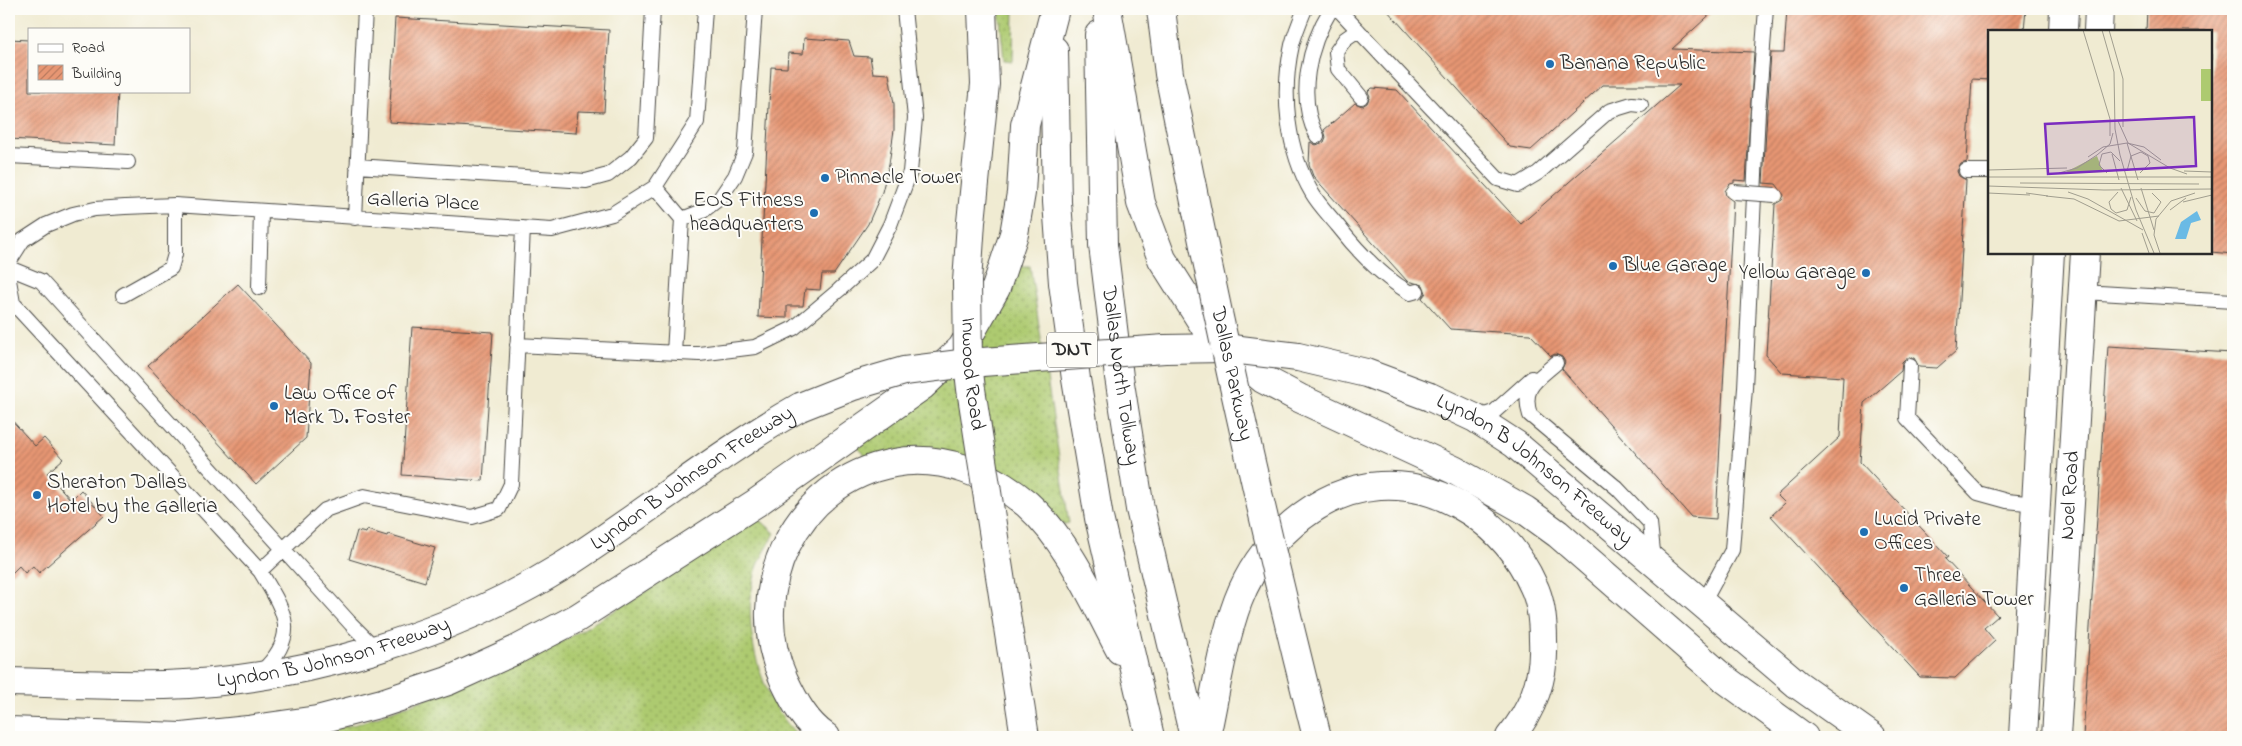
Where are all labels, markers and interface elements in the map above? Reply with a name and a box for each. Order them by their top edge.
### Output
legend [28,28,190,92]
inset map [1988,30,2212,254]
text: Road [72,37,105,59]
place label: Banana Republic [1559,49,1706,79]
marker: Banana Republic [1544,58,1556,70]
text: Building [71,63,121,86]
place label: Pinnacle Tower [835,163,962,193]
marker: Pinnacle Tower [819,172,831,184]
street label: Galleria Place [366,184,480,220]
place label: EOS Fitness headquarters [689,186,804,240]
marker: EOS Fitness headquarters [808,207,820,219]
place label: Blue Garage [1622,251,1728,283]
place label: Yellow Garage [1739,258,1857,290]
marker: Blue Garage [1607,260,1619,272]
marker: Yellow Garage [1860,267,1872,279]
street label: Dallas North Tollway [1093,284,1148,468]
street label: Dallas Parkway [1202,303,1261,444]
street label: Inwood Road [952,317,992,433]
road number: DNT [1047,332,1097,368]
place label: Law Office of Mark D. Foster [284,379,411,433]
street label: Lyndon B Johnson Freeway [1431,387,1639,555]
street label: Lyndon B Johnson Freeway [585,399,800,559]
marker: Law Office of Mark D. Foster [268,400,280,412]
street label: Noel Road [2053,450,2088,541]
place label: Sheraton Dallas Hotel by the Galleria [47,468,218,524]
marker: Sheraton Dallas Hotel by the Galleria [31,489,43,501]
place label: Lucid Private Offices [1874,505,1982,559]
marker: Lucid Private Offices [1858,526,1870,538]
place label: Three Galleria Tower [1914,561,2034,615]
marker: Three Galleria Tower [1898,582,1910,594]
street label: Lyndon B Johnson Freeway [215,610,455,698]

